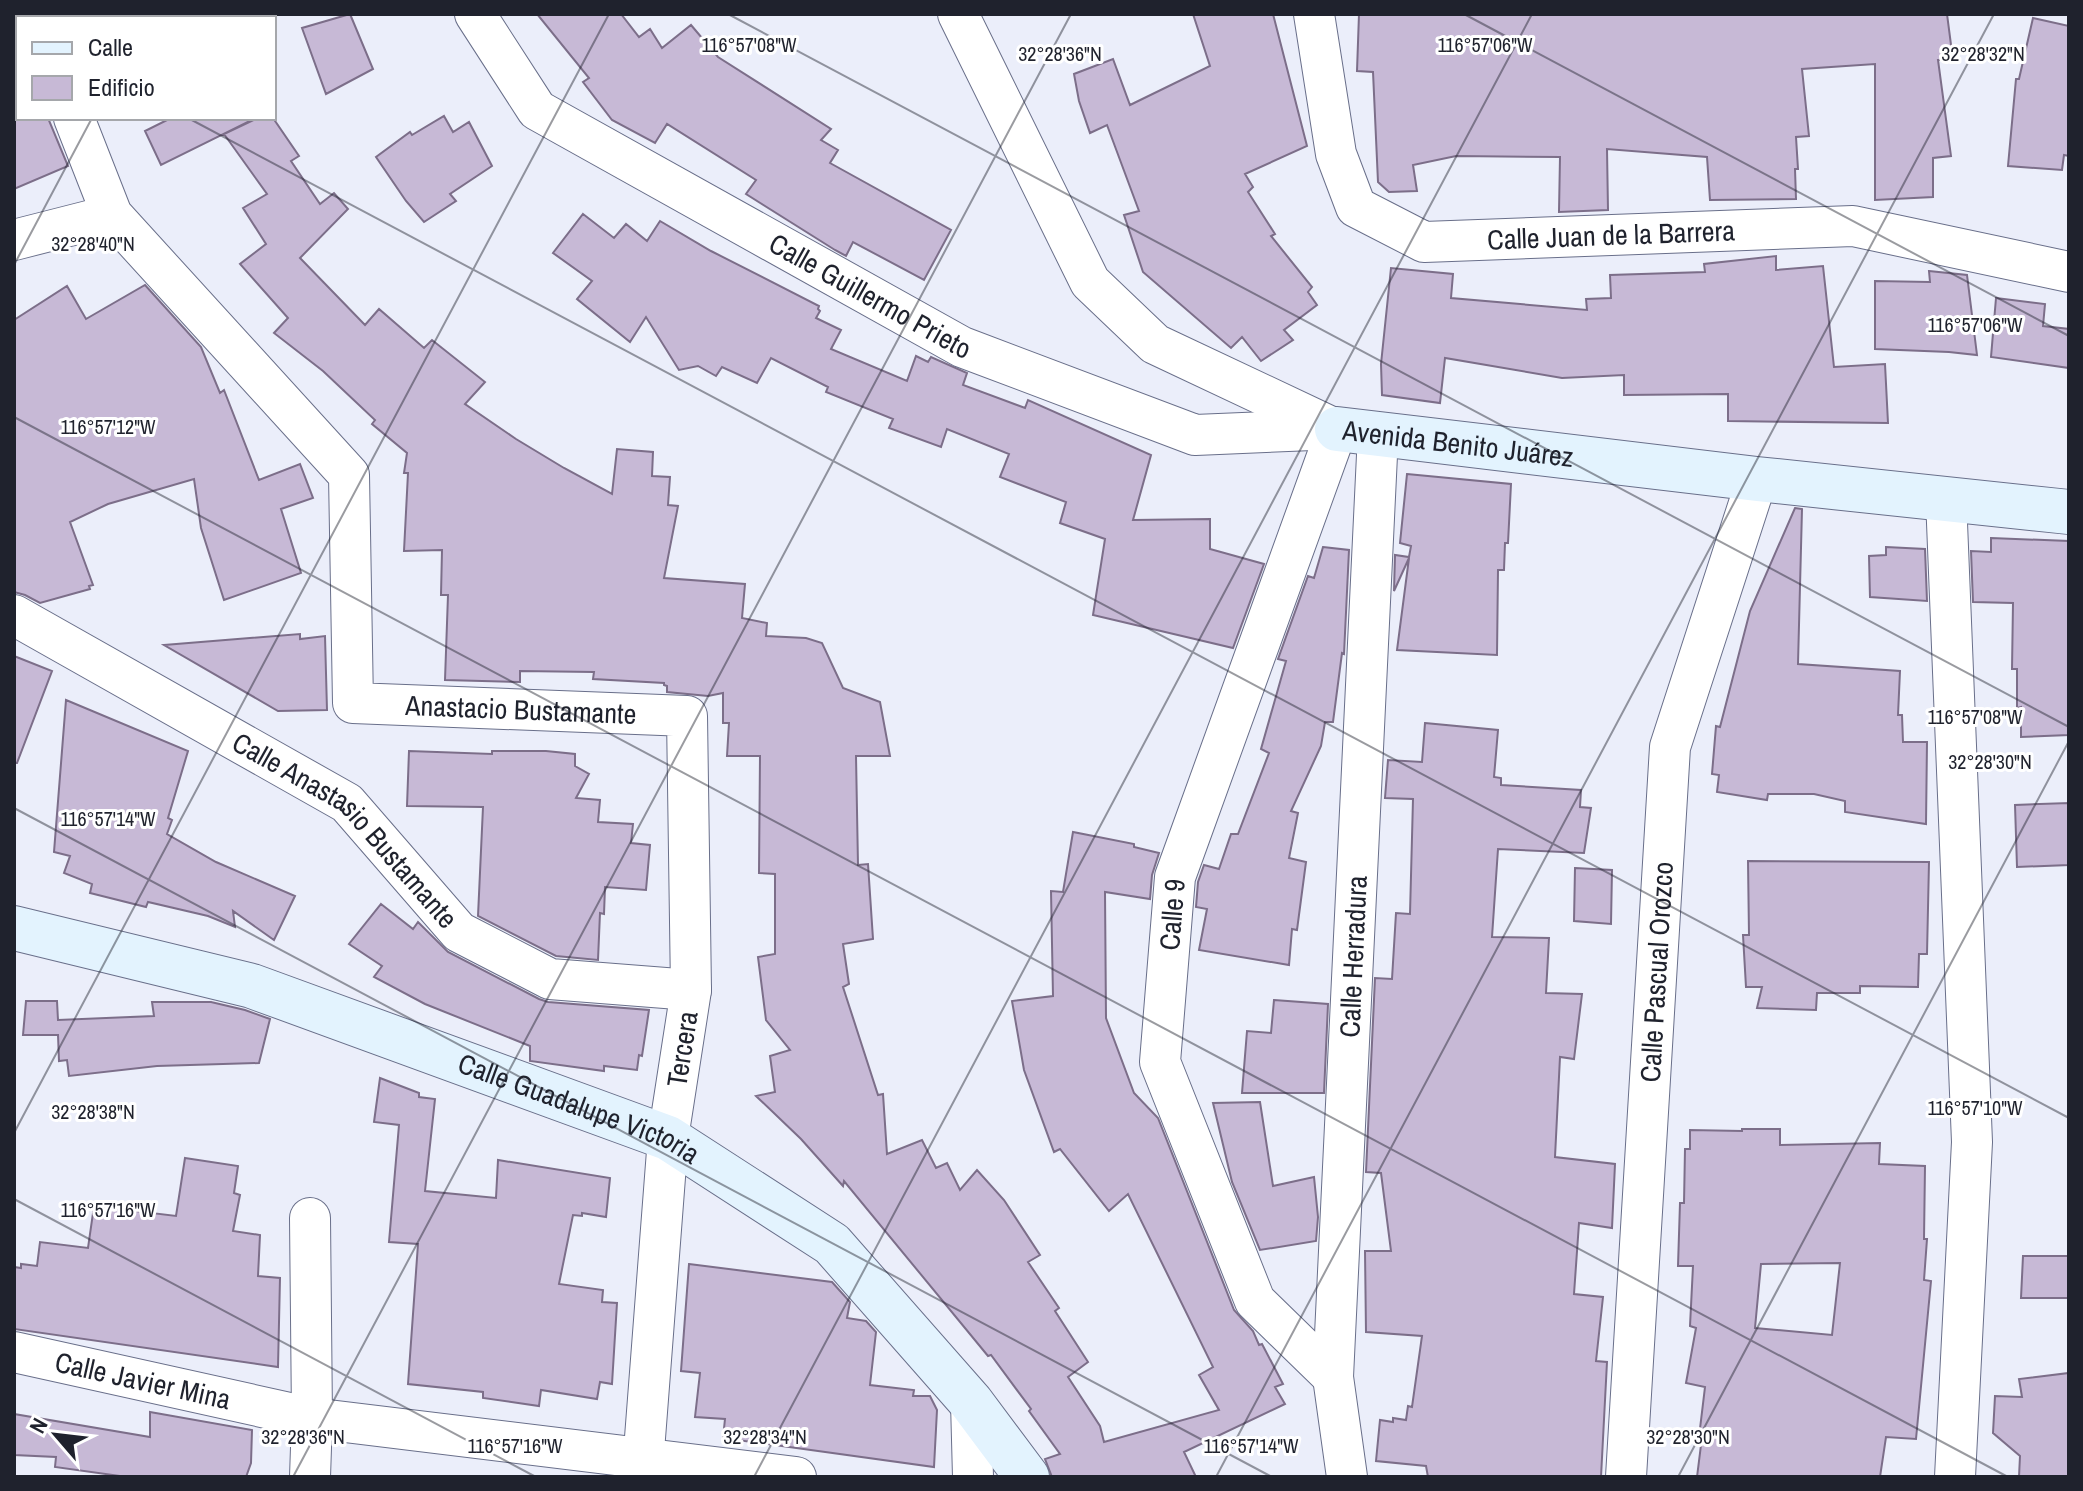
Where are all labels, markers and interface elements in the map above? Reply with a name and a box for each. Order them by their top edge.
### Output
legend [16,16,276,120]
text: Calle [88,31,133,63]
text: 116°57'08"W [701,31,797,58]
text: 116°57'06"W [1437,31,1533,58]
text: 32°28'36"N [1018,40,1102,67]
text: 32°28'32"N [1941,40,2025,67]
text: Edificio [88,71,155,103]
street label: Calle Juan de la Barrera [1486,211,1736,259]
street label: Calle Guillermo Prieto [762,224,976,368]
text: 32°28'40"N [51,230,135,257]
text: 116°57'06"W [1927,311,2023,338]
street label: Avenida Benito Juárez [1340,411,1576,476]
text: 116°57'12"W [60,413,156,440]
street label: Anastacio Bustamante [404,686,637,733]
text: 116°57'08"W [1927,703,2023,730]
street label: Calle Anastasio Bustamante [226,723,466,936]
text: 32°28'30"N [1948,748,2032,775]
text: 116°57'14"W [60,805,156,832]
street label: Calle Pascual Orozco [1631,860,1682,1083]
street label: Calle Herradura [1330,874,1376,1038]
street label: Calle 9 [1150,877,1194,952]
street label: Tercera [657,1008,707,1090]
street label: Calle Guadalupe Victoria [453,1044,707,1173]
text: 116°57'10"W [1927,1094,2023,1121]
text: 32°28'38"N [51,1098,135,1125]
text: 116°57'16"W [60,1196,156,1223]
street label: Calle Javier Mina [51,1343,234,1418]
north arrow [16,1395,96,1475]
text: N [22,1413,55,1438]
text: 32°28'36"N [261,1423,345,1450]
text: 32°28'34"N [723,1423,807,1450]
text: 32°28'30"N [1646,1423,1730,1450]
text: 116°57'16"W [467,1432,563,1459]
text: 116°57'14"W [1203,1432,1299,1459]

